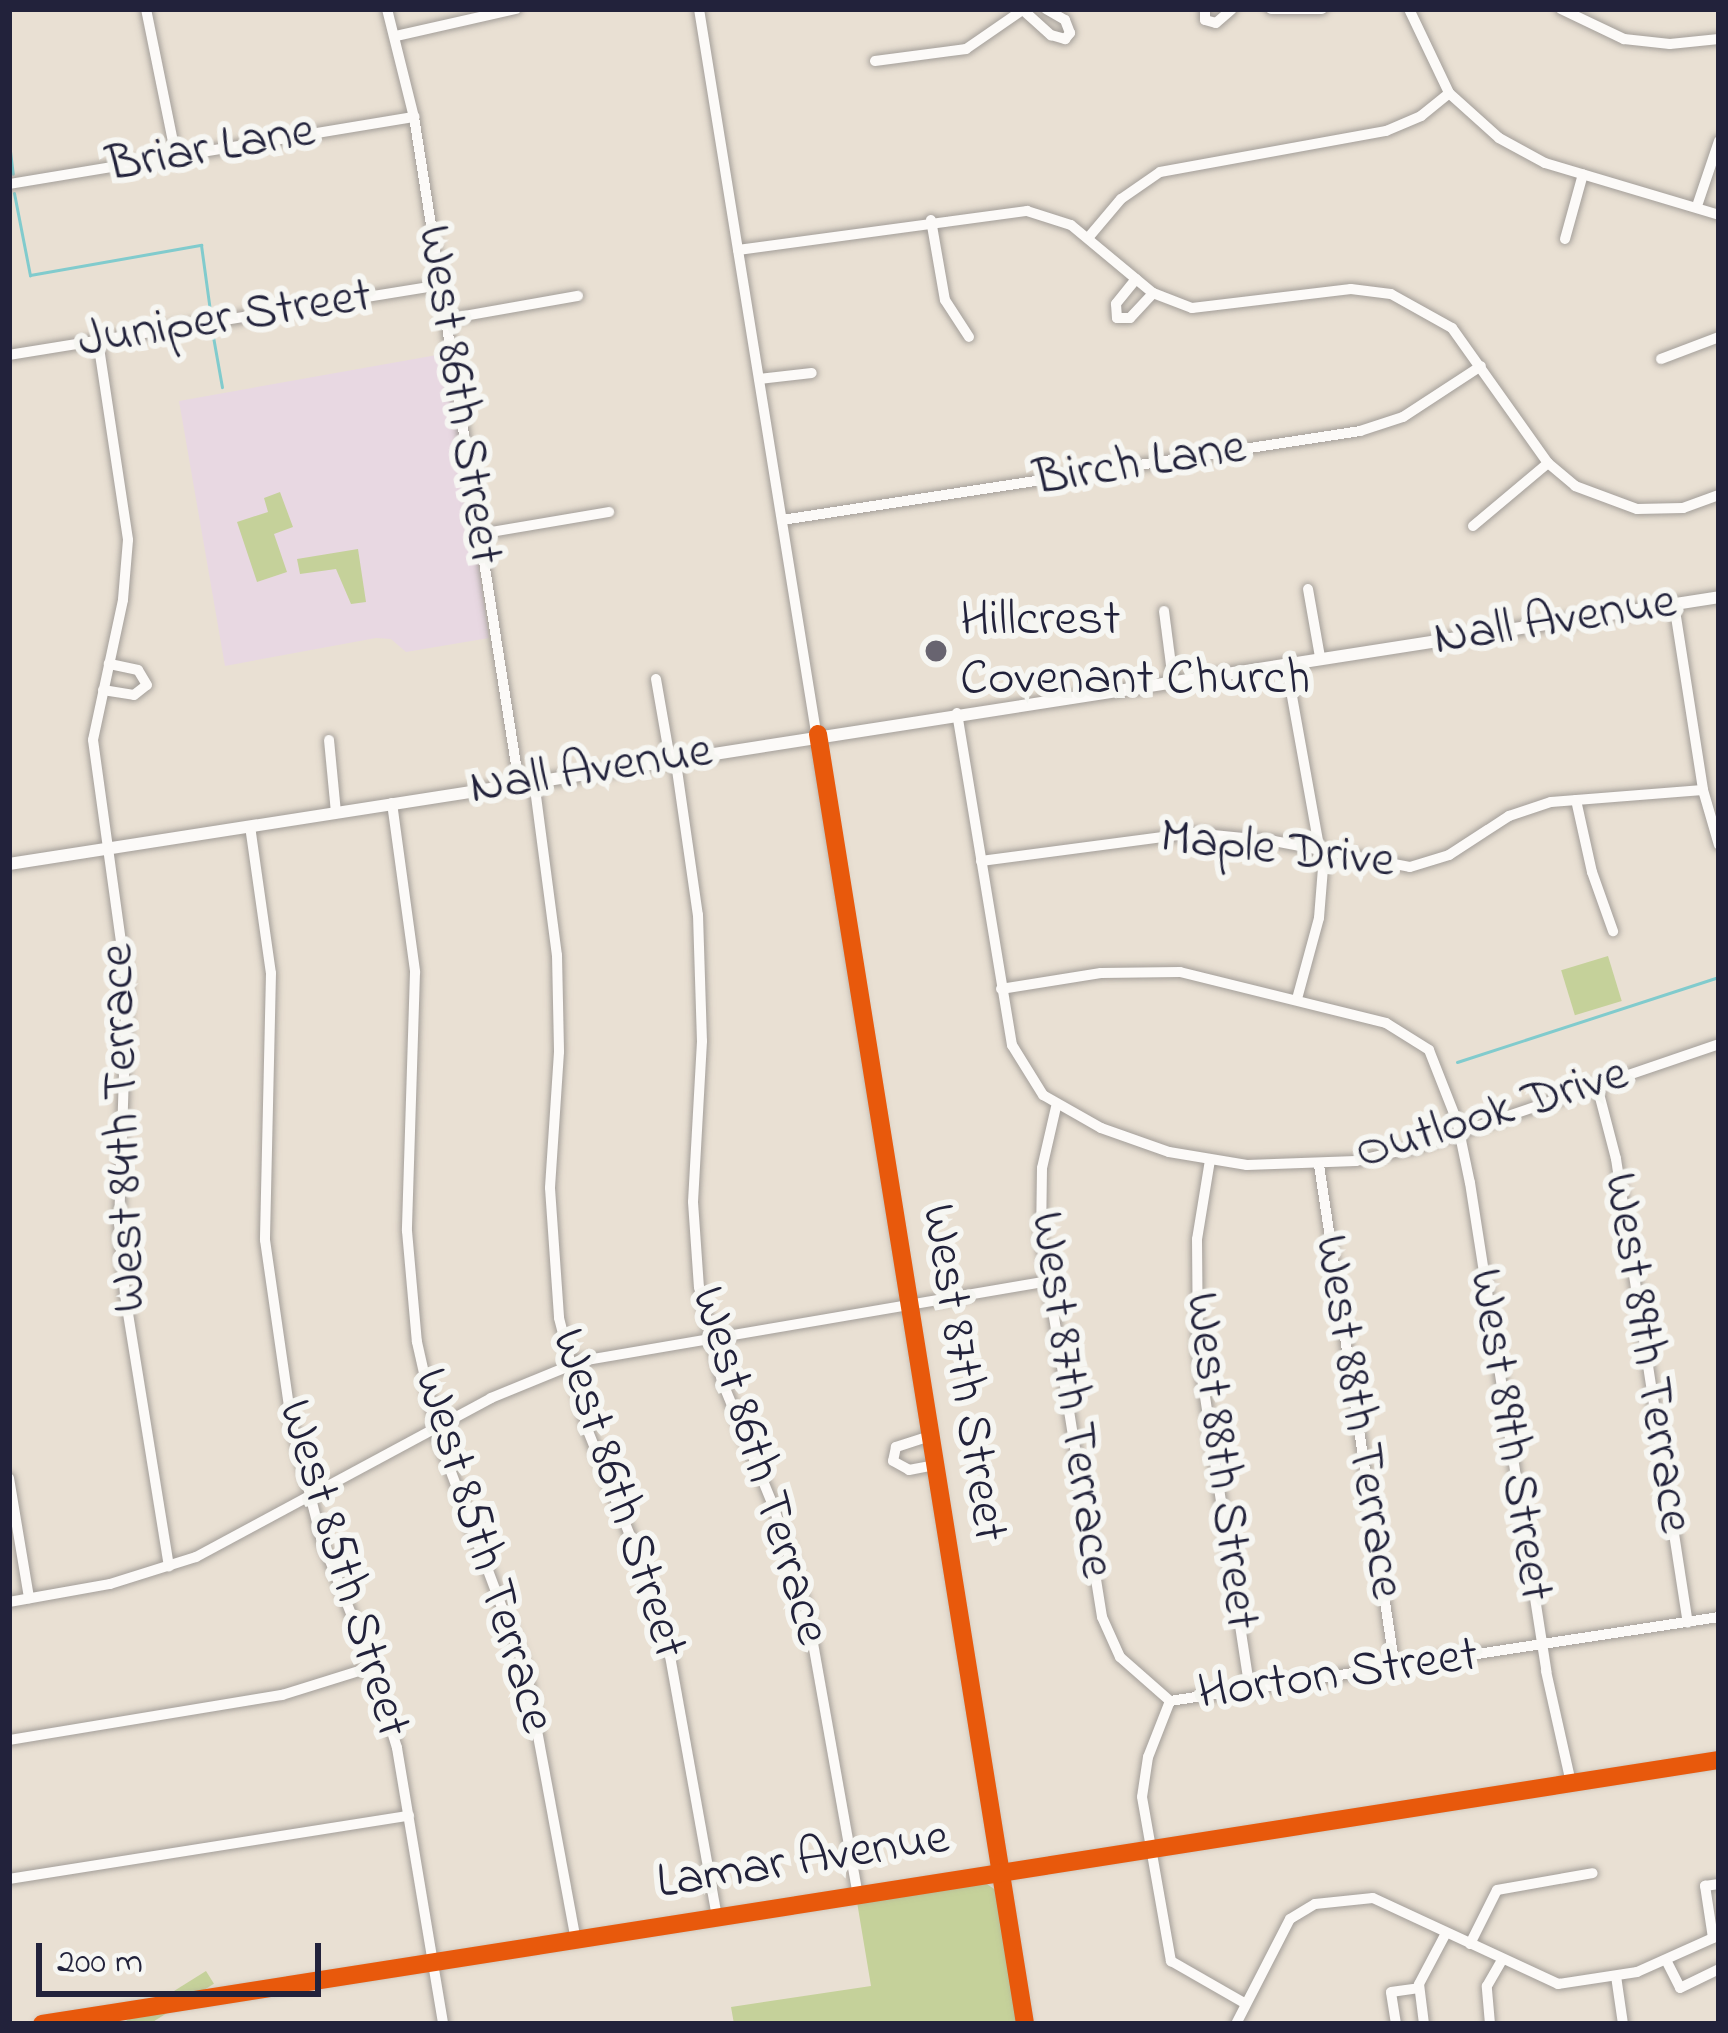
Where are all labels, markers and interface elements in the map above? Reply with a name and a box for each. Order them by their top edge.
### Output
street label: Briar Lane [102,102,320,198]
street label: West 86th Street [401,221,515,569]
street label: Juniper Street [74,267,376,373]
street label: Birch Lane [1030,418,1250,512]
street label: Nall Avenue [1430,573,1680,671]
place label: Hillcrest Covenant Church [960,591,1310,711]
marker: Hillcrest Covenant Church [923,638,949,664]
street label: Nall Avenue [466,722,716,820]
street label: Maple Drive [1157,808,1397,894]
street label: West 84th Terrace [88,942,162,1314]
street label: Outlook Drive [1349,1045,1635,1185]
street label: West 89th Terrace [1587,1169,1705,1537]
street label: West 87th Street [905,1200,1019,1546]
street label: West 87th Terrace [1014,1208,1126,1582]
street label: West 88th Terrace [1298,1231,1416,1603]
street label: West 89th Street [1453,1265,1565,1605]
street label: West 86th Terrace [675,1280,841,1652]
street label: West 88th Street [1169,1289,1271,1633]
street label: West 86th Street [535,1322,699,1666]
street label: West 85th Terrace [398,1362,566,1740]
street label: West 85th Street [262,1393,422,1745]
street label: Horton Street [1194,1626,1482,1726]
street label: Lamar Avenue [653,1809,953,1915]
scale bar [42,1919,327,1993]
text: 200 m [57,1937,143,1990]

